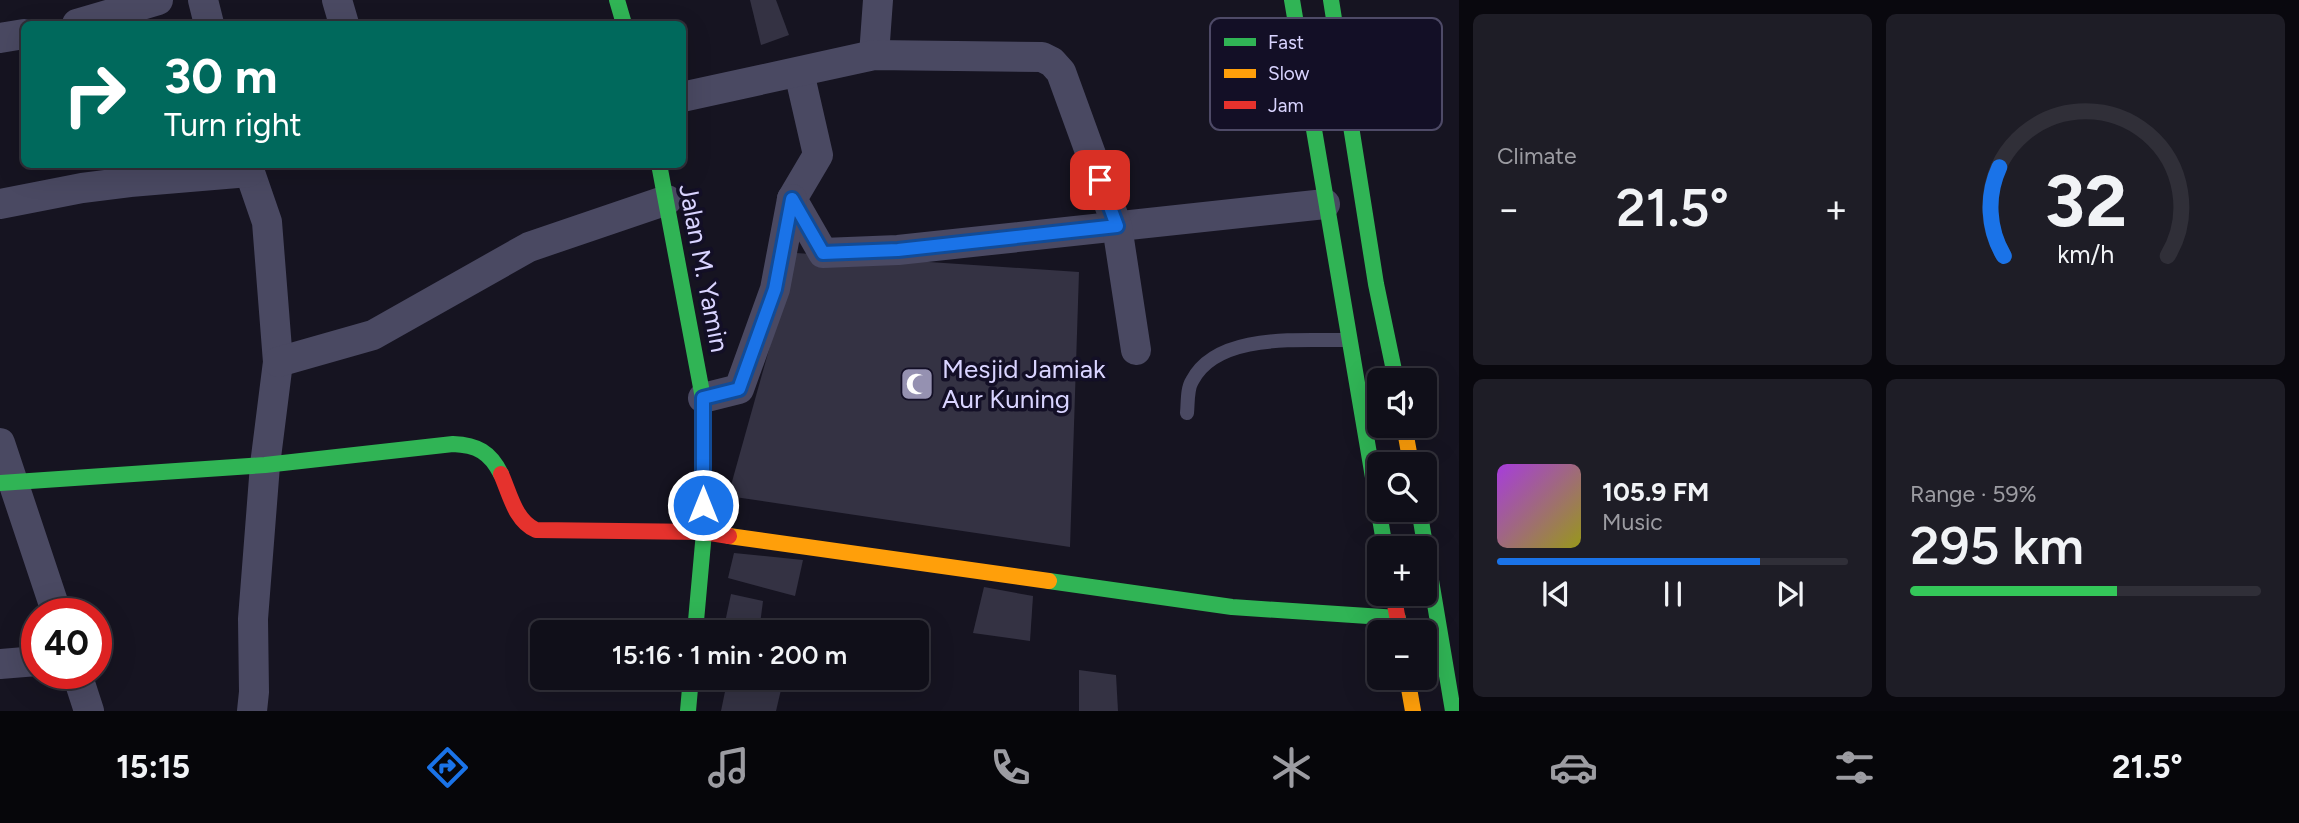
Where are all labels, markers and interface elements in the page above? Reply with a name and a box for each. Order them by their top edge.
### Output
legend [1210,18,1442,130]
text: Fast [1268,31,1304,54]
text: 30 m [164,46,277,105]
icon: right [49,49,140,140]
text: Slow [1268,62,1310,85]
text: Jam [1268,94,1304,117]
text: Turn right [164,106,302,144]
text: Climate [1497,142,1576,170]
pin [1070,150,1130,210]
text: 32 [2044,157,2127,244]
icon: arrive [1081,161,1119,199]
text: 21.5° [1616,177,1729,239]
street label: Jalan M. Yamin [672,181,736,355]
text: − [1497,186,1521,232]
text: + [1824,186,1848,232]
text: km/h [2057,238,2114,268]
place label: Mesjid Jamiak Aur Kuning [942,353,1106,415]
mosque icon: Mesjid Jamiak Aur Kuning [898,365,936,403]
map controls [1367,368,1437,690]
button: sound [1367,368,1437,438]
button: search [1367,452,1437,522]
position arrow [666,468,740,542]
text: 105.9 FM [1602,476,1709,508]
text: Range · 59% [1910,480,2037,508]
text: Music [1602,508,1663,536]
text: 295 km [1910,515,2084,577]
button: + [1367,536,1437,606]
icon: previous [1537,575,1575,613]
icon: pause [1654,575,1692,613]
icon: next [1771,575,1809,613]
speed limit sign: 40 [21,598,112,689]
button: − [1367,620,1437,690]
text: 15:16 · 1 min · 200 m [612,639,847,671]
icon: directions [423,743,472,792]
icon: music [704,743,753,792]
icon: phone [986,743,1035,792]
icon: climate [1267,743,1316,792]
icon: car [1549,743,1598,792]
icon: filters [1830,743,1879,792]
text: 15:15 [116,748,190,786]
text: 21.5° [2112,748,2183,786]

